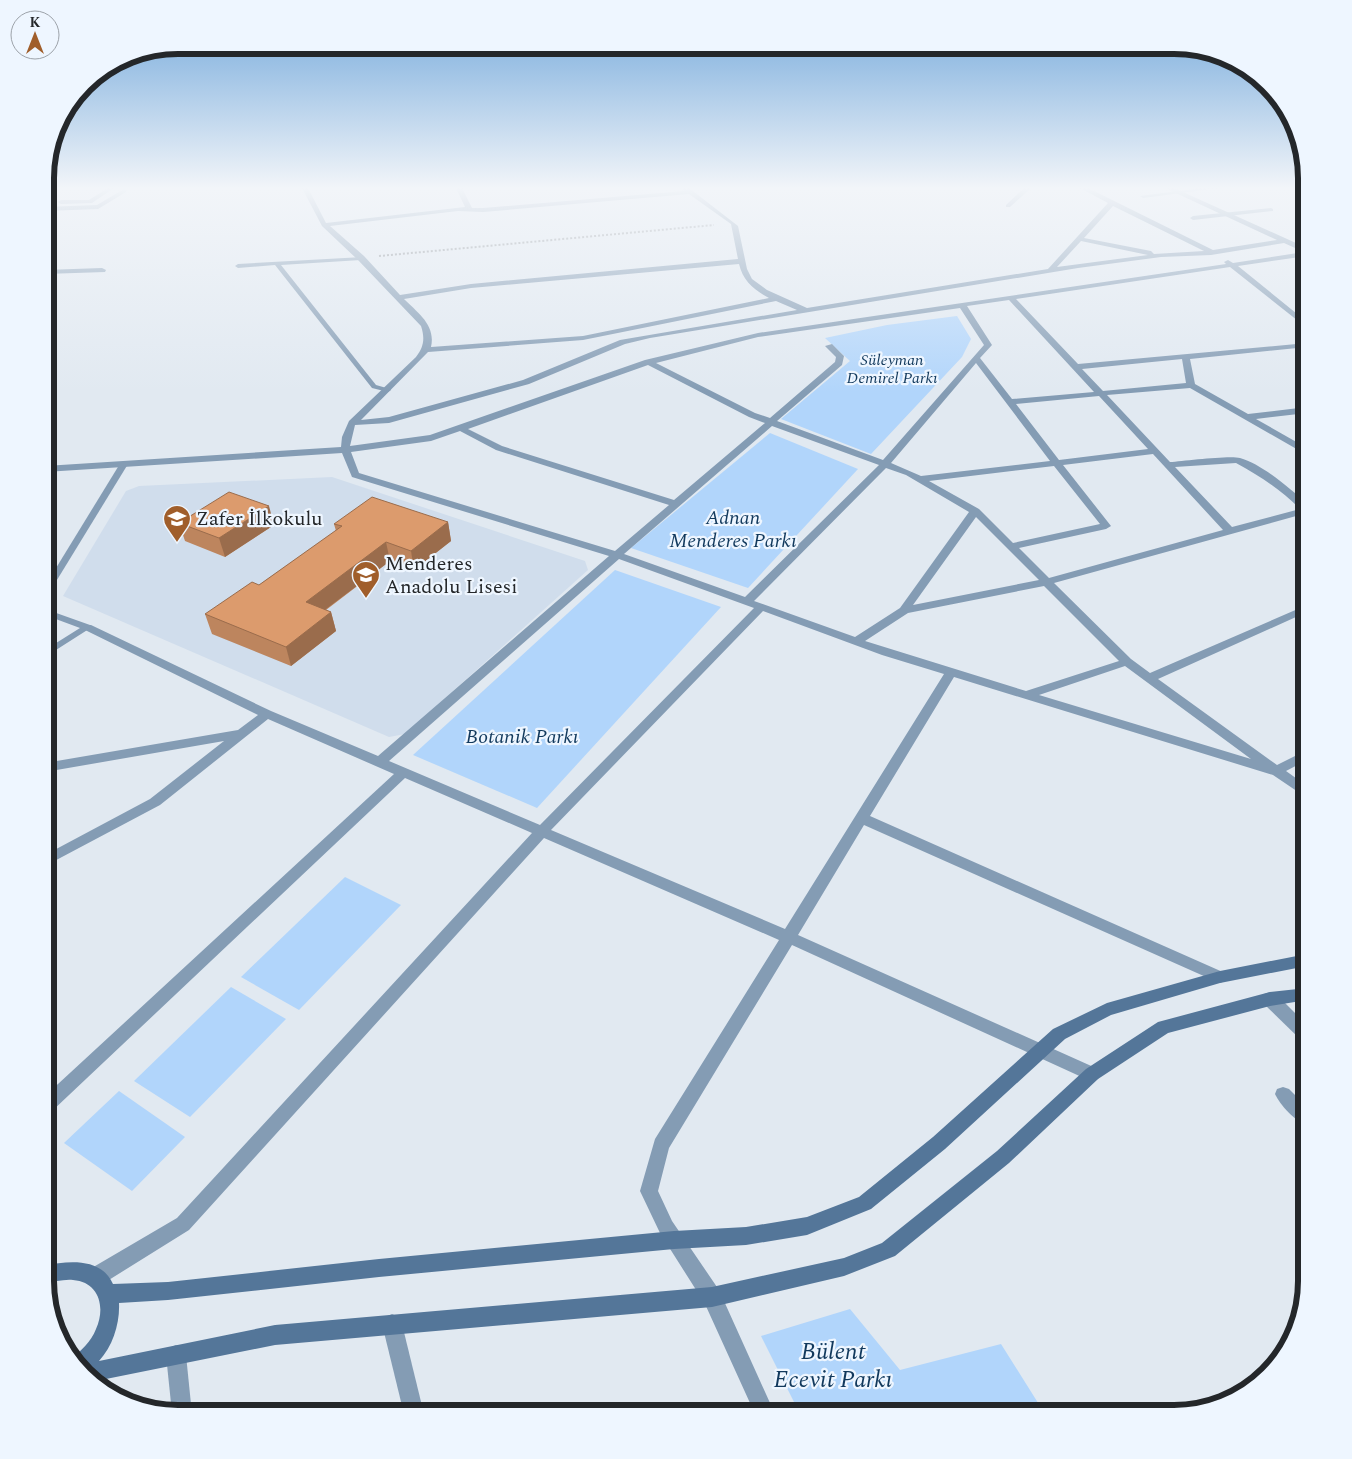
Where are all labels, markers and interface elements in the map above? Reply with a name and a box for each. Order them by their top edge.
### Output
north arrow [10,10,60,60]
text: K [30,12,41,33]
park label: Süleyman Demirel Parkı [846,348,938,390]
park label: Adnan Menderes Parkı [669,503,797,556]
school or university icon: Zafer İlkokulu [162,504,192,543]
place label: Zafer İlkokulu [196,504,322,534]
place label: Menderes Anadolu Lisesi [385,549,518,602]
school or university icon: Menderes Anadolu Lisesi [351,560,381,599]
park label: Botanik Parkı [465,722,579,752]
park label: Bülent Ecevit Parkı [774,1334,893,1398]

